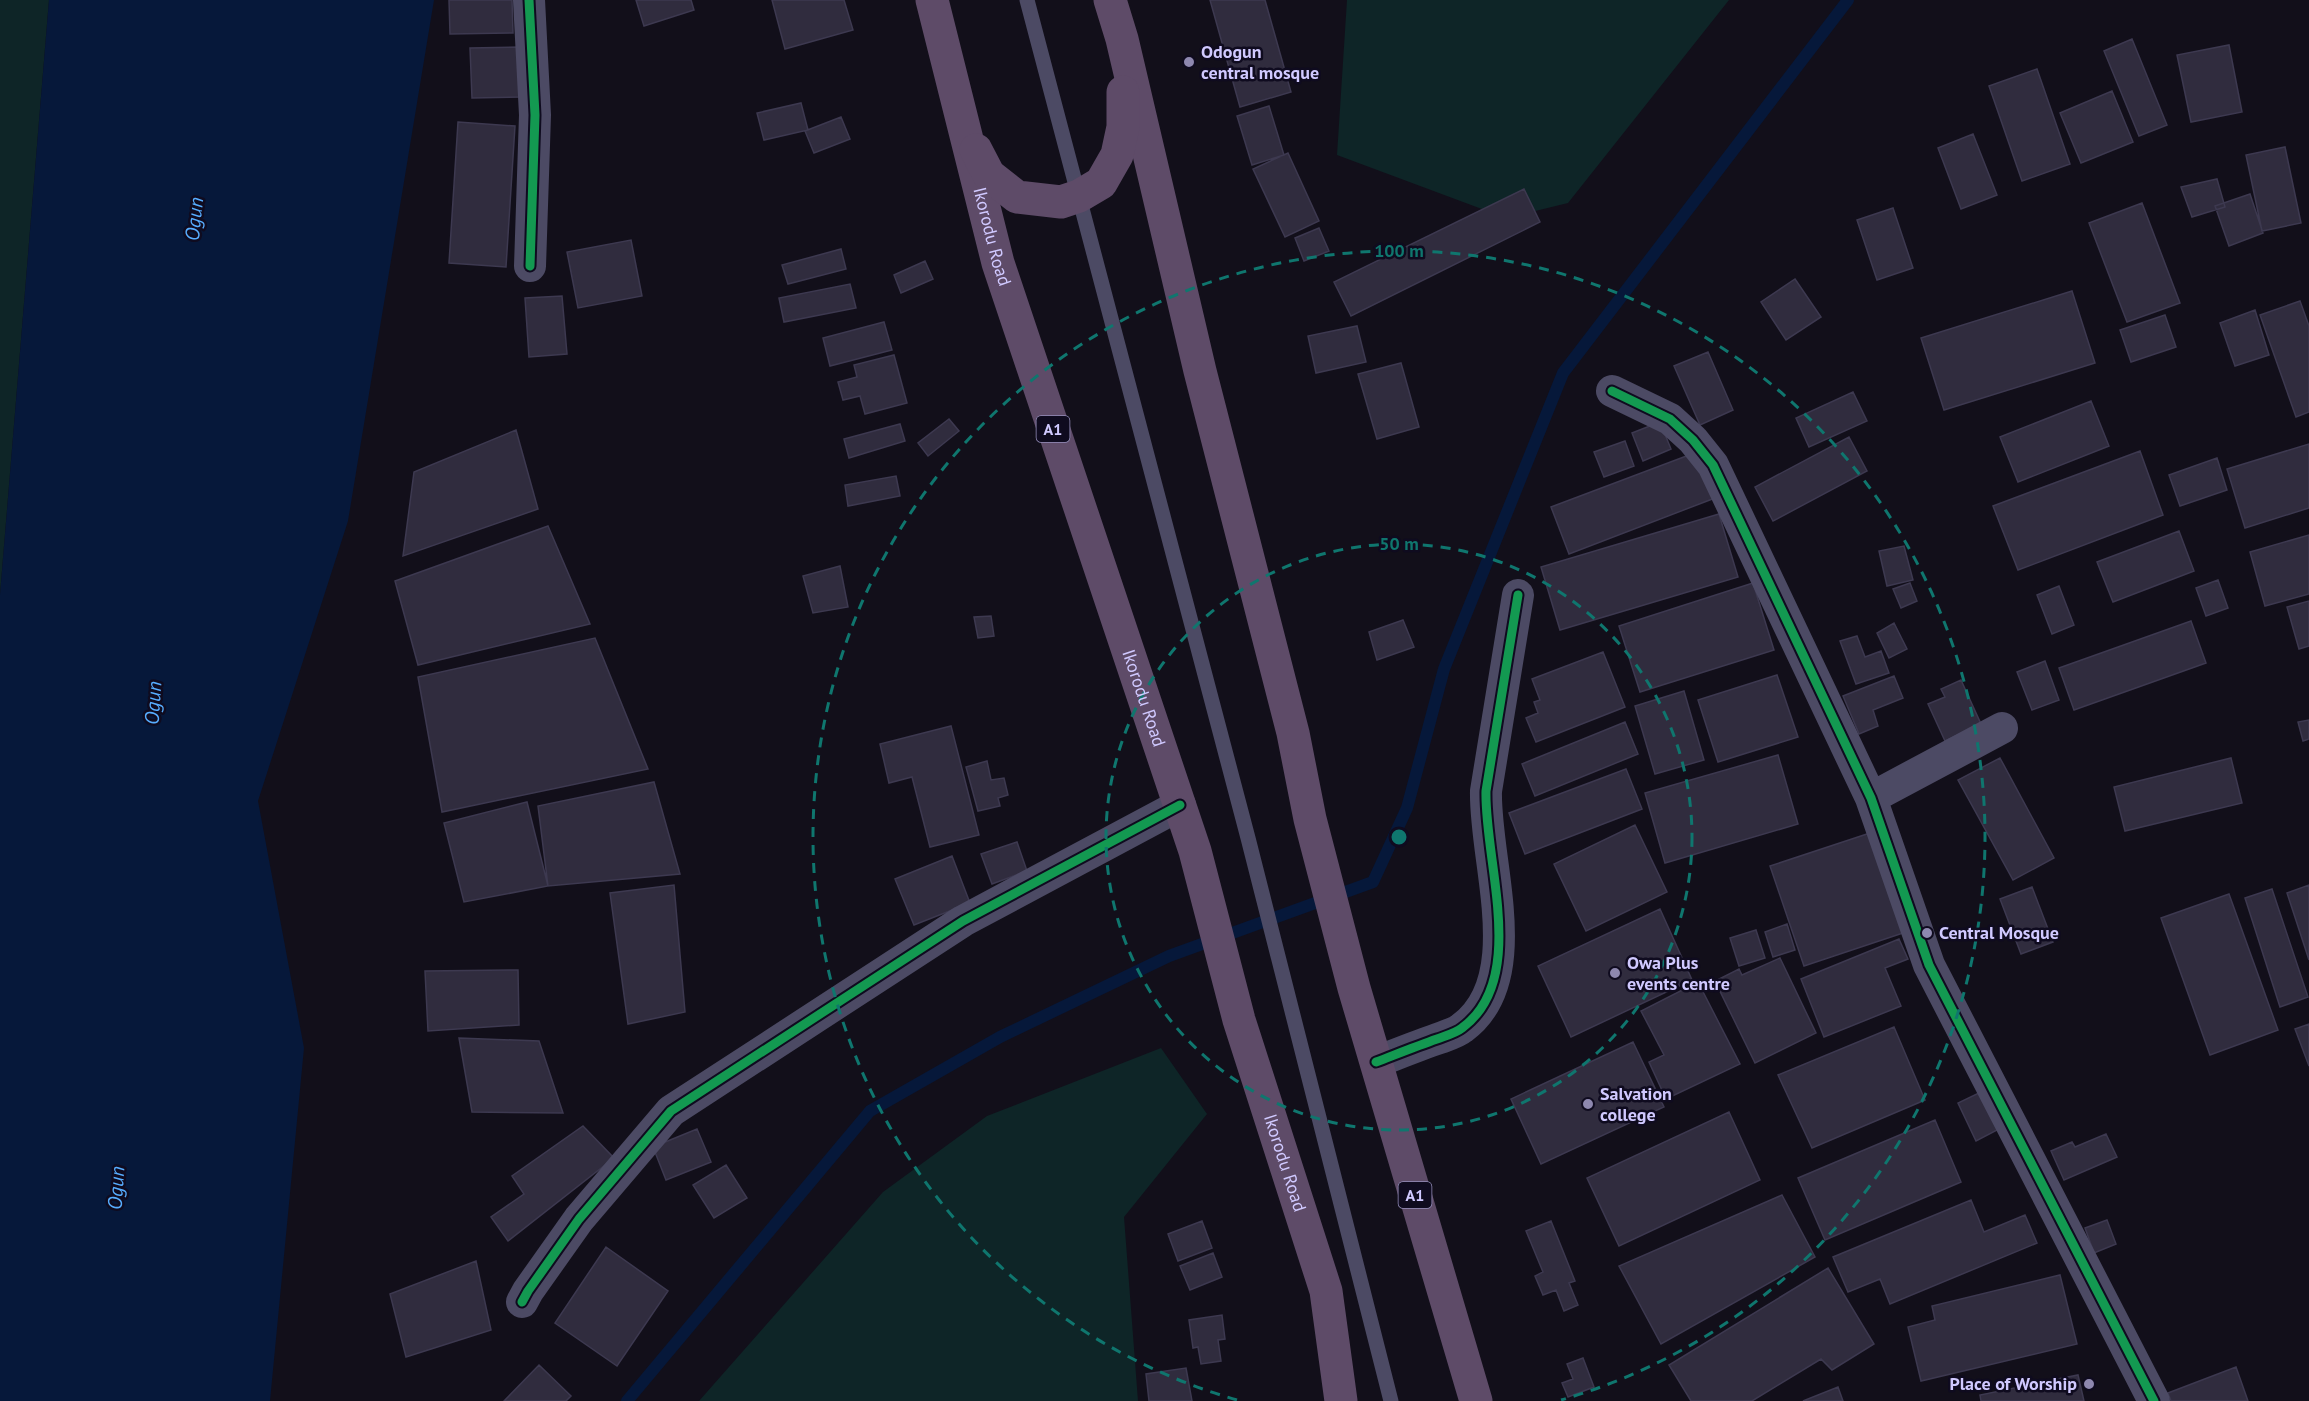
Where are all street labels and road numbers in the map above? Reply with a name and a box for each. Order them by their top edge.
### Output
street label: Ikorodu Road [968,185,1017,289]
road number: A1 [1036,416,1070,442]
street label: Ikorodu Road [1117,646,1171,750]
street label: Ikorodu Road [1259,1111,1312,1215]
road number: A1 [1398,1182,1432,1208]

